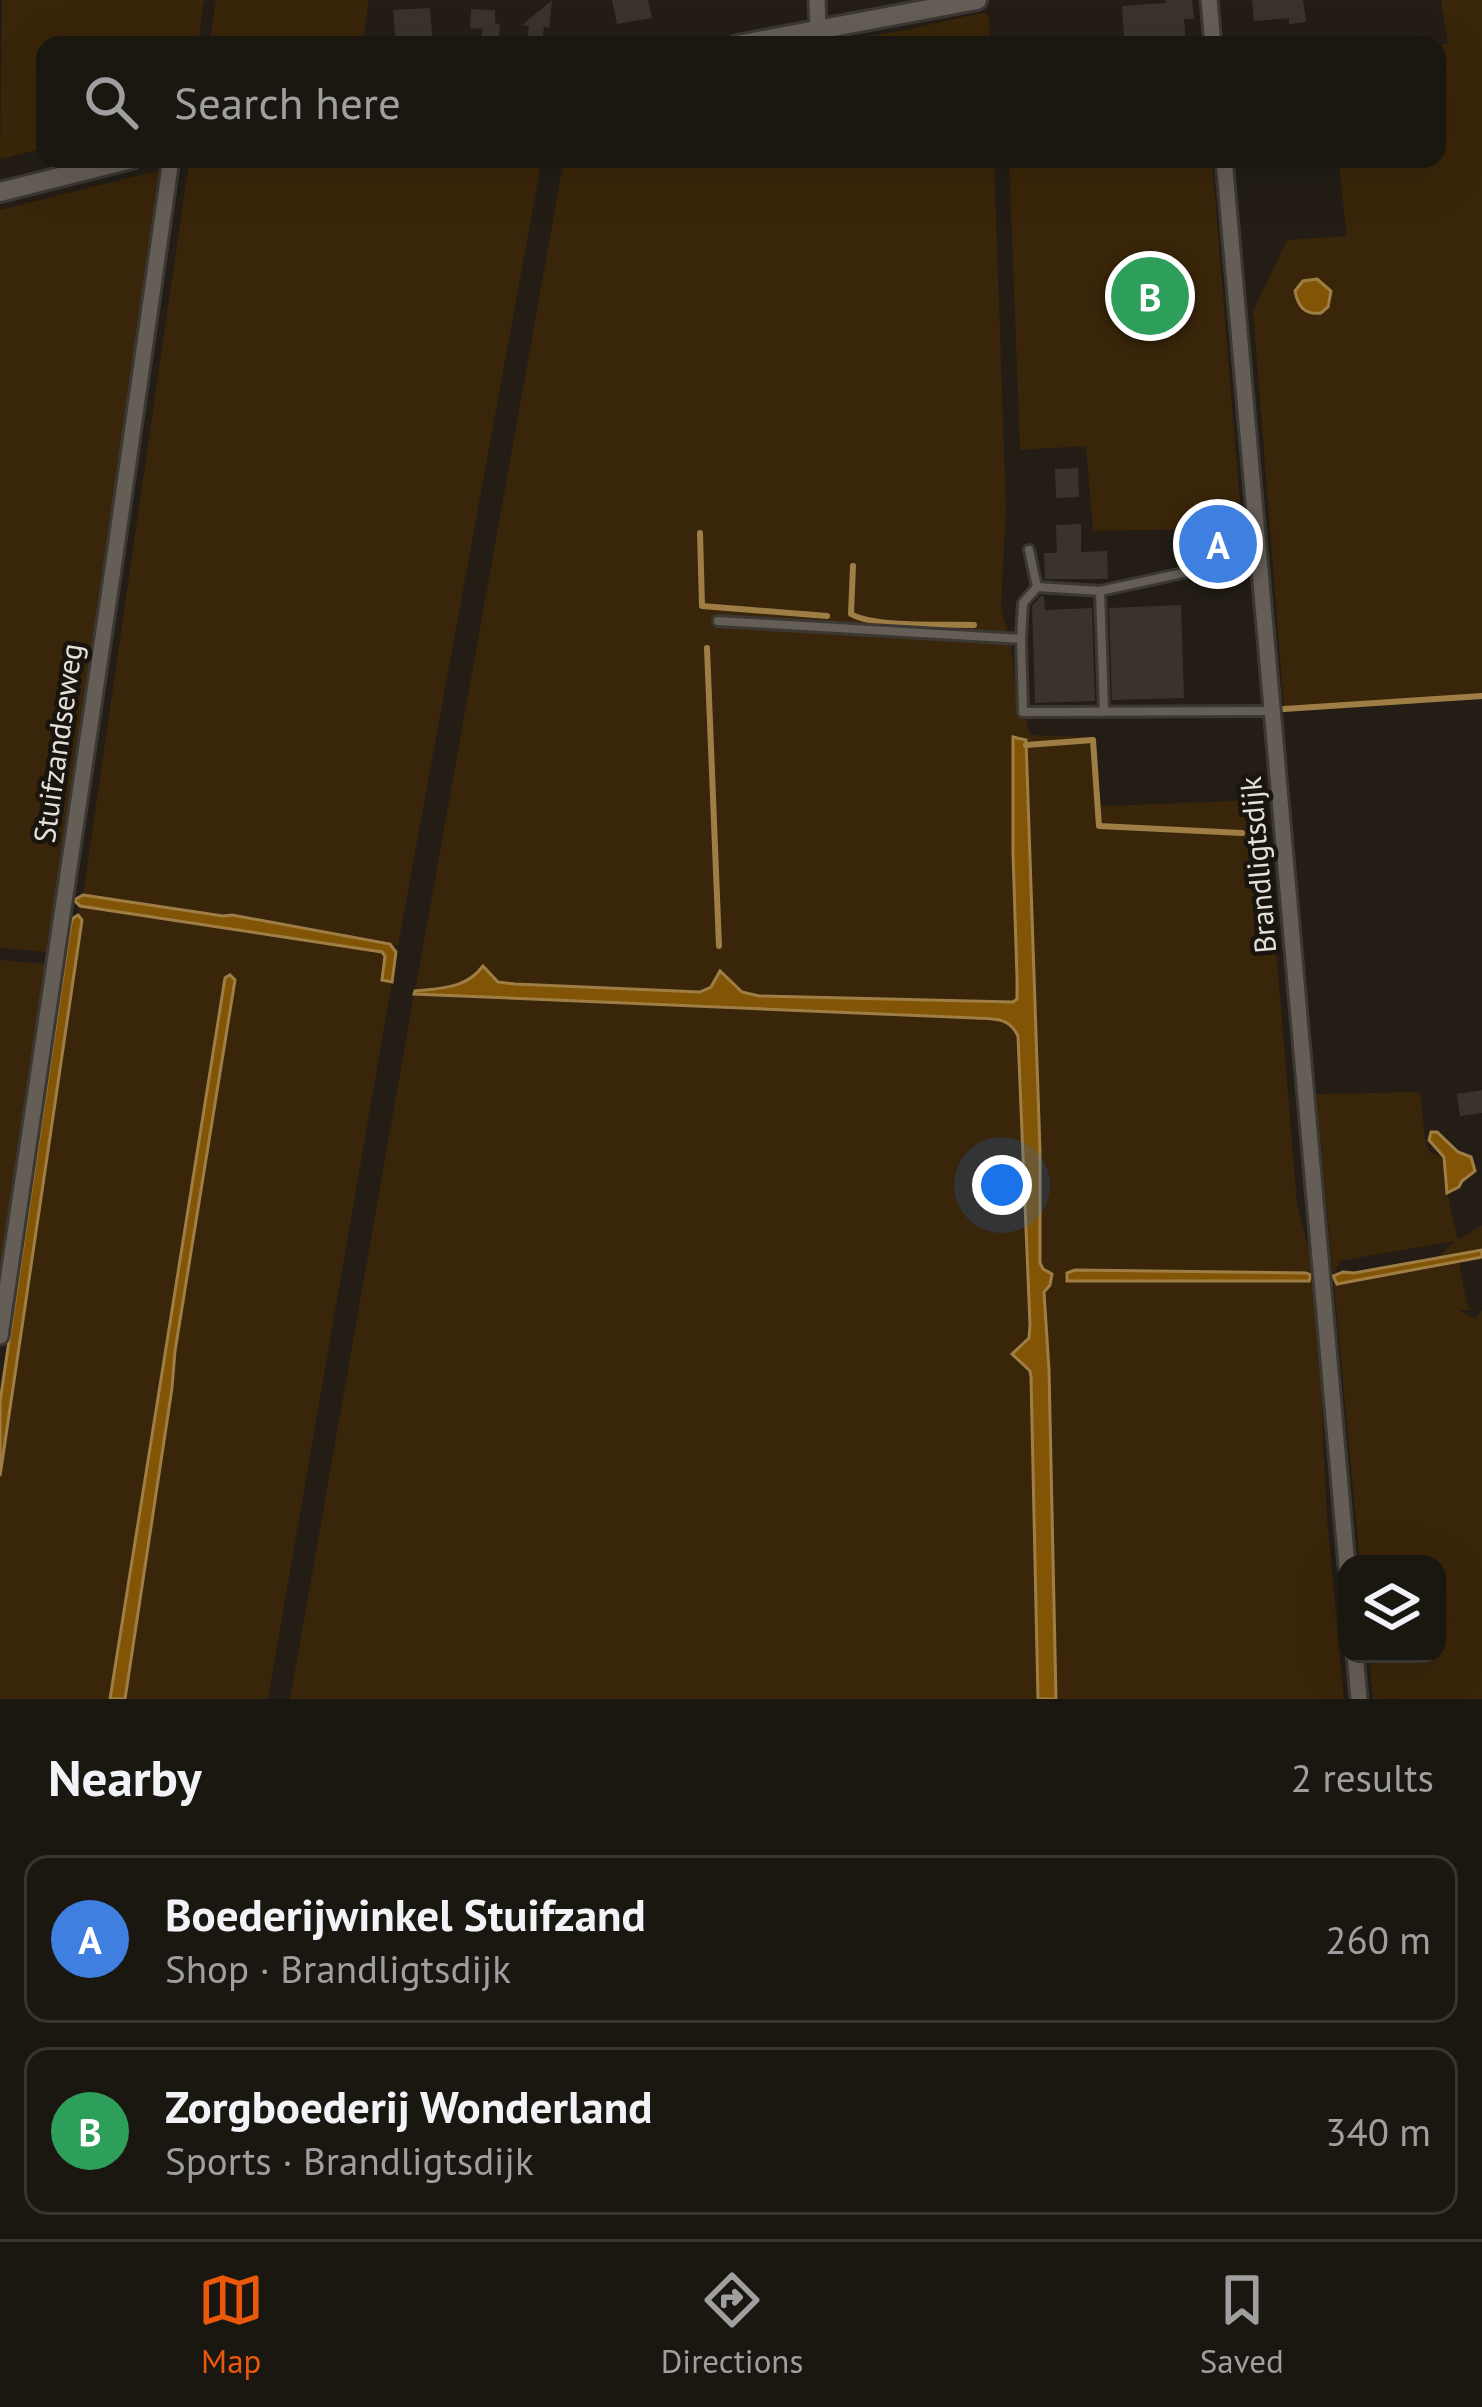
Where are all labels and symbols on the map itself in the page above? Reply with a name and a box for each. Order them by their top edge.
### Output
pin: B [1111,251,1189,341]
pin: A [1179,499,1257,589]
street label: Stuifzandseweg [24,641,90,845]
street label: Brandligtsdijk [1230,774,1284,955]
your location [972,1155,1032,1215]

